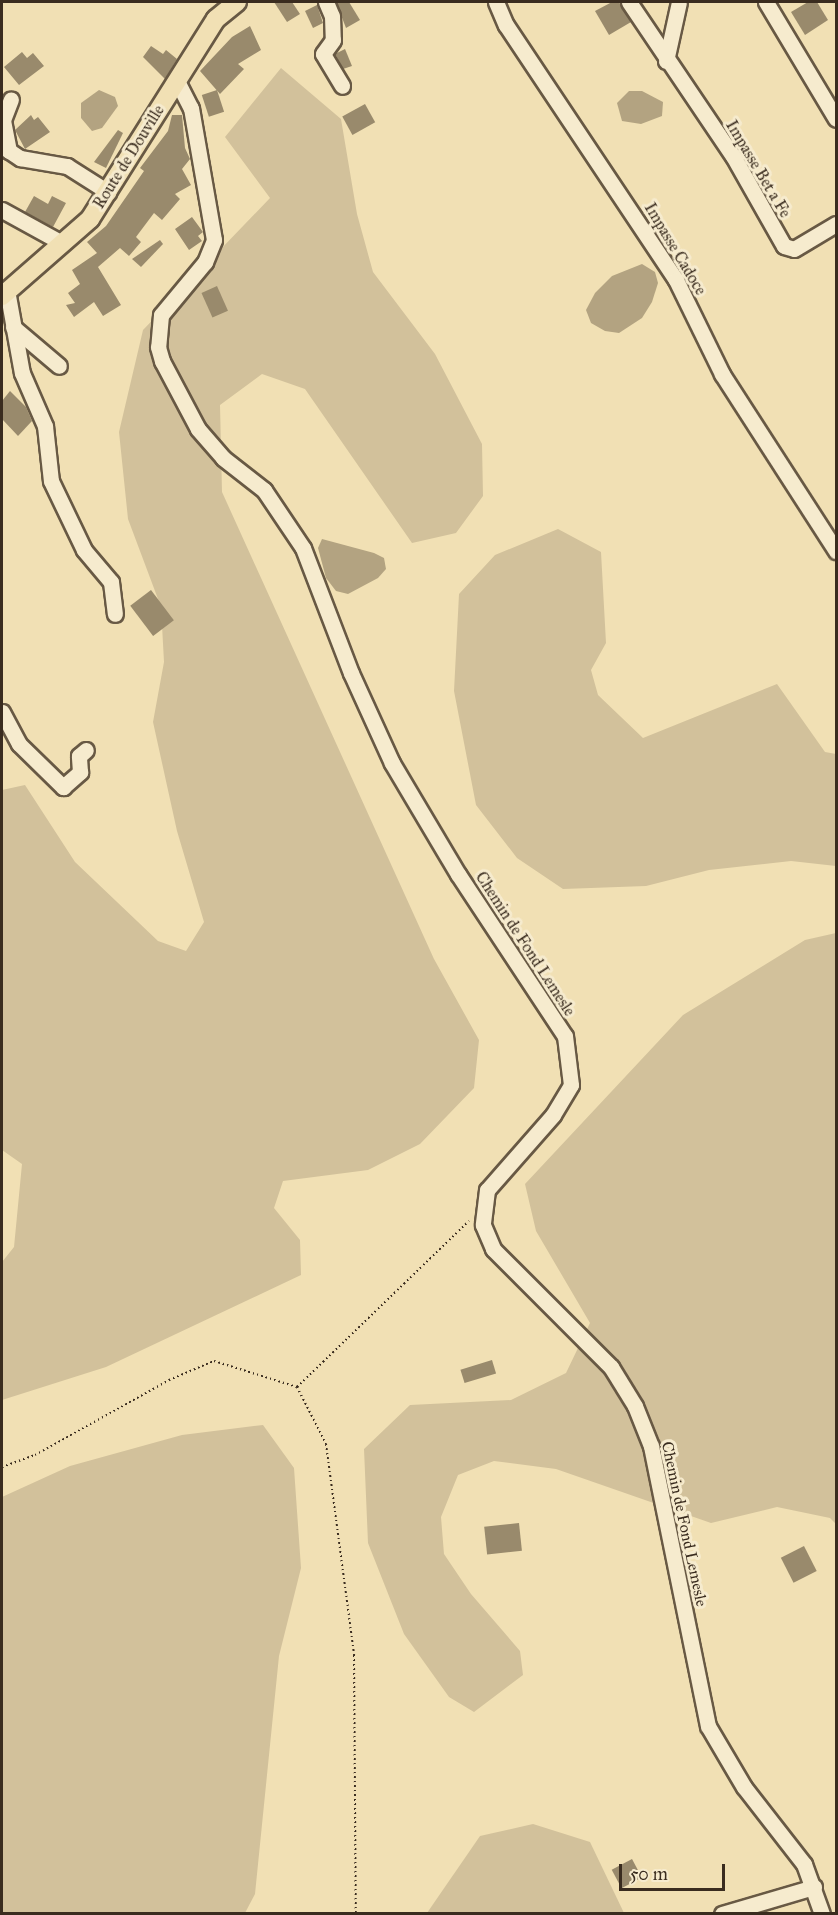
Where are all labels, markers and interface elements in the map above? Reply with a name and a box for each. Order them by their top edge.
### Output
street label: Route de Douville [89,102,169,212]
street label: Impasse Bet a Fe [721,117,795,221]
street label: Impasse Cadoce [640,199,710,299]
street label: Chemin de Fond Lemesle [471,868,579,1020]
street label: Chemin de Fond Lemesle [657,1440,711,1608]
scale bar [622,1852,728,1890]
text: 50 m [630,1863,668,1885]

